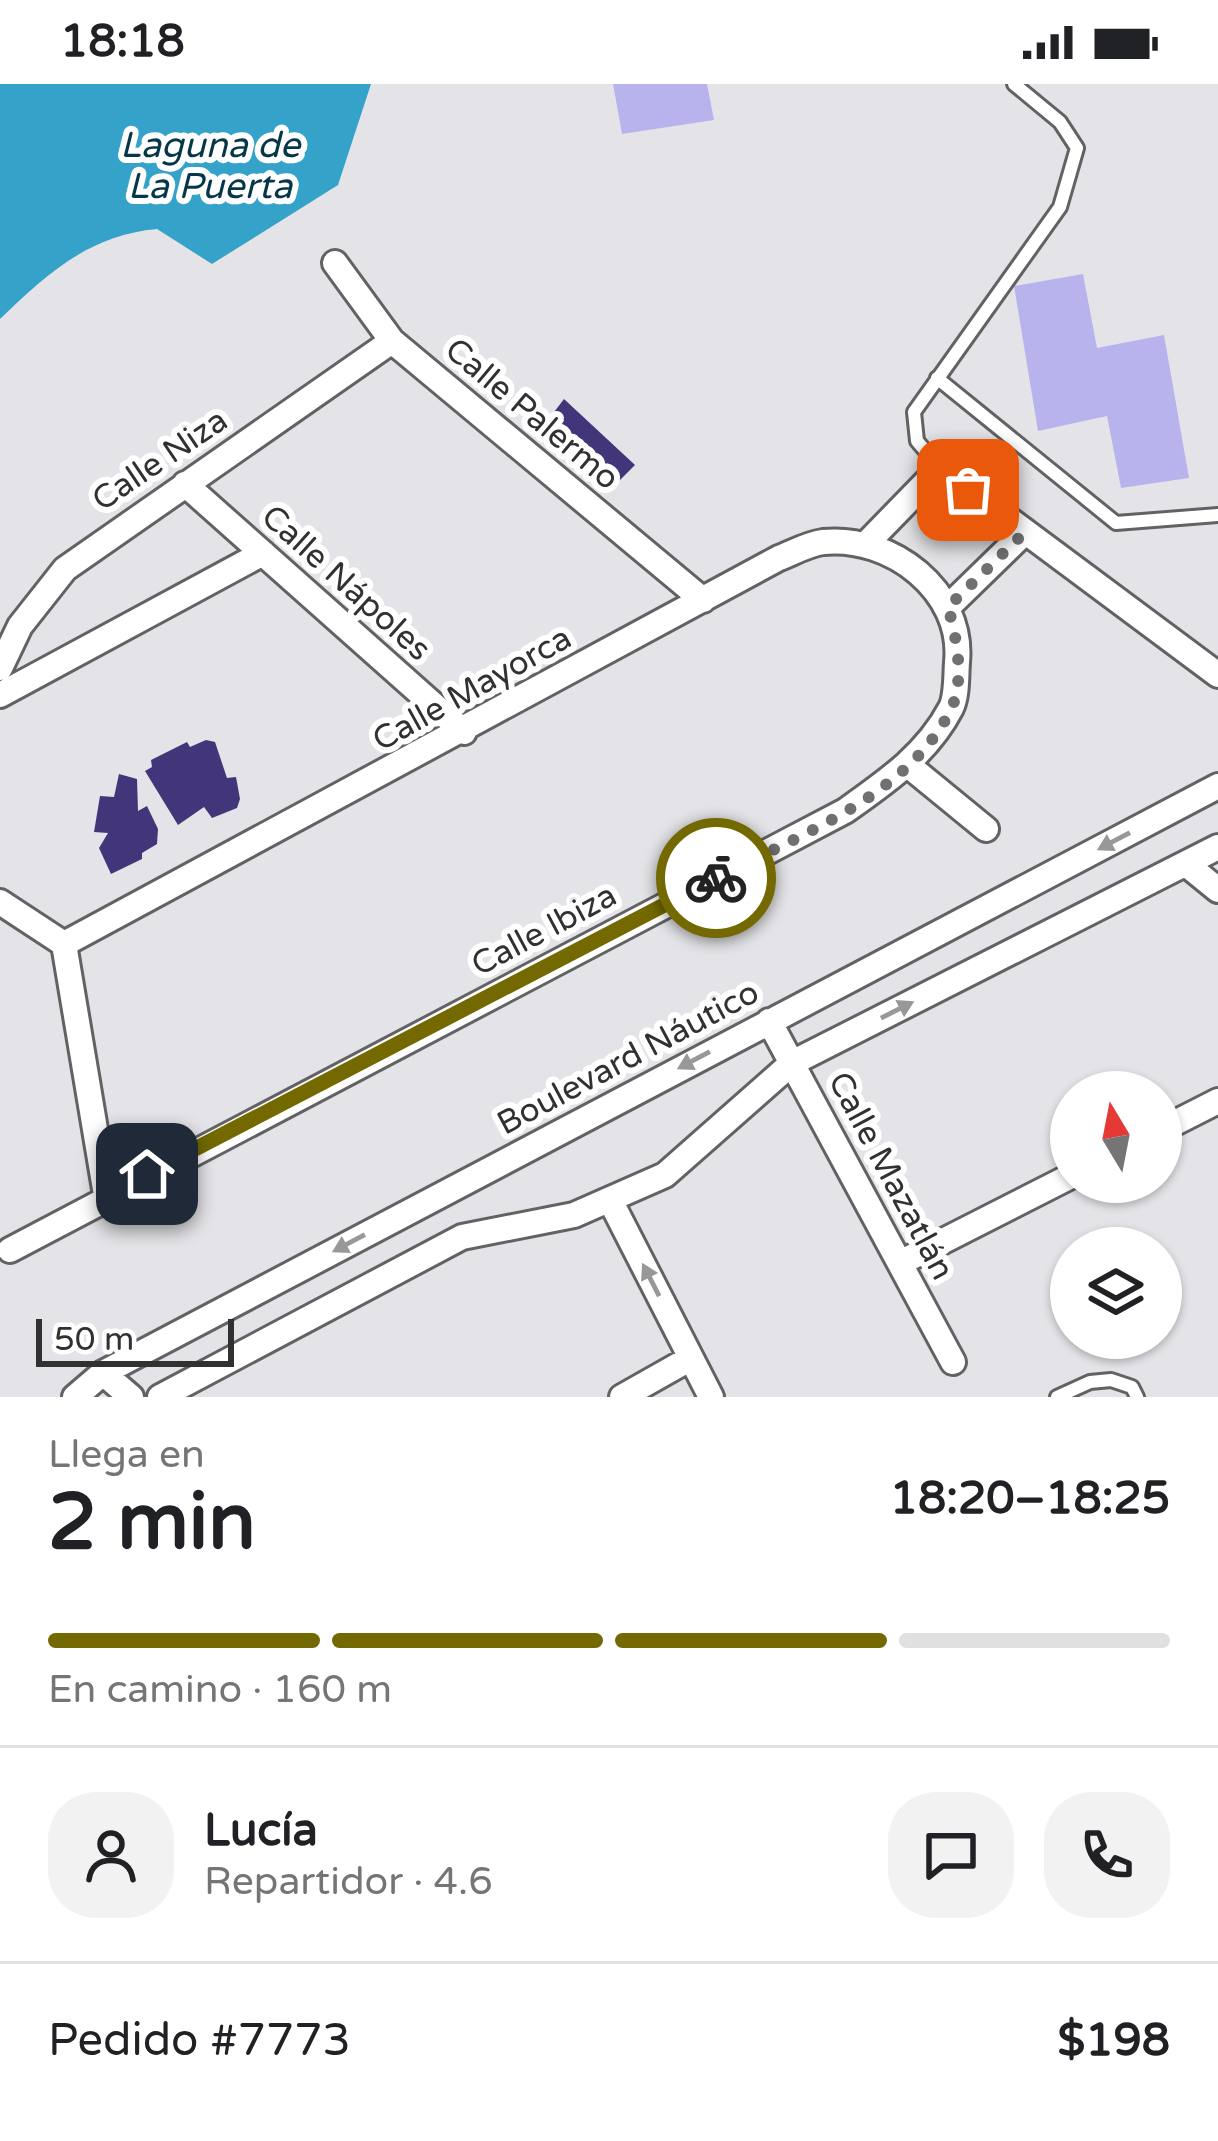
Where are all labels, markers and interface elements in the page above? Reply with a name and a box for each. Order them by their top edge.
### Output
text: 18:18 [60,15,185,69]
water label: Laguna de La Puerta [120,124,302,208]
street label: Calle Palermo [437,330,627,498]
street label: Calle Niza [85,401,235,519]
pin [917,439,1019,541]
icon: bag [935,457,1001,523]
street label: Calle Nápoles [253,497,439,669]
street label: Calle Mayorca [366,618,578,760]
courier [656,818,776,938]
one-way arrow [1097,830,1132,850]
icon: bike [683,845,749,911]
street label: Calle Ibiza [465,876,623,984]
street label: Boulevard Náutico [491,973,765,1143]
one-way arrow [880,1000,914,1020]
one-way arrow [677,1050,712,1070]
street label: Calle Mazatlán [820,1065,962,1287]
north arrow [1050,1071,1182,1203]
map controls [1050,1071,1182,1359]
pin [96,1123,198,1225]
icon: home [114,1141,180,1207]
button: layers [1050,1227,1182,1359]
one-way arrow [332,1232,367,1252]
one-way arrow [642,1263,662,1298]
scale bar [36,1313,234,1366]
text: 50 m [54,1320,134,1359]
text: Llega en [48,1431,205,1478]
text: 18:20–18:25 [890,1472,1170,1526]
text: 2 min [48,1476,256,1570]
text: En camino · 160 m [48,1666,392,1713]
button: person [48,1792,174,1918]
button: chat [888,1792,1014,1918]
button: phone [1044,1792,1170,1918]
text: Lucía [204,1804,318,1858]
text: Repartidor · 4.6 [204,1858,493,1905]
text: Pedido #7773 [48,2014,351,2068]
text: $198 [1057,2014,1170,2068]

